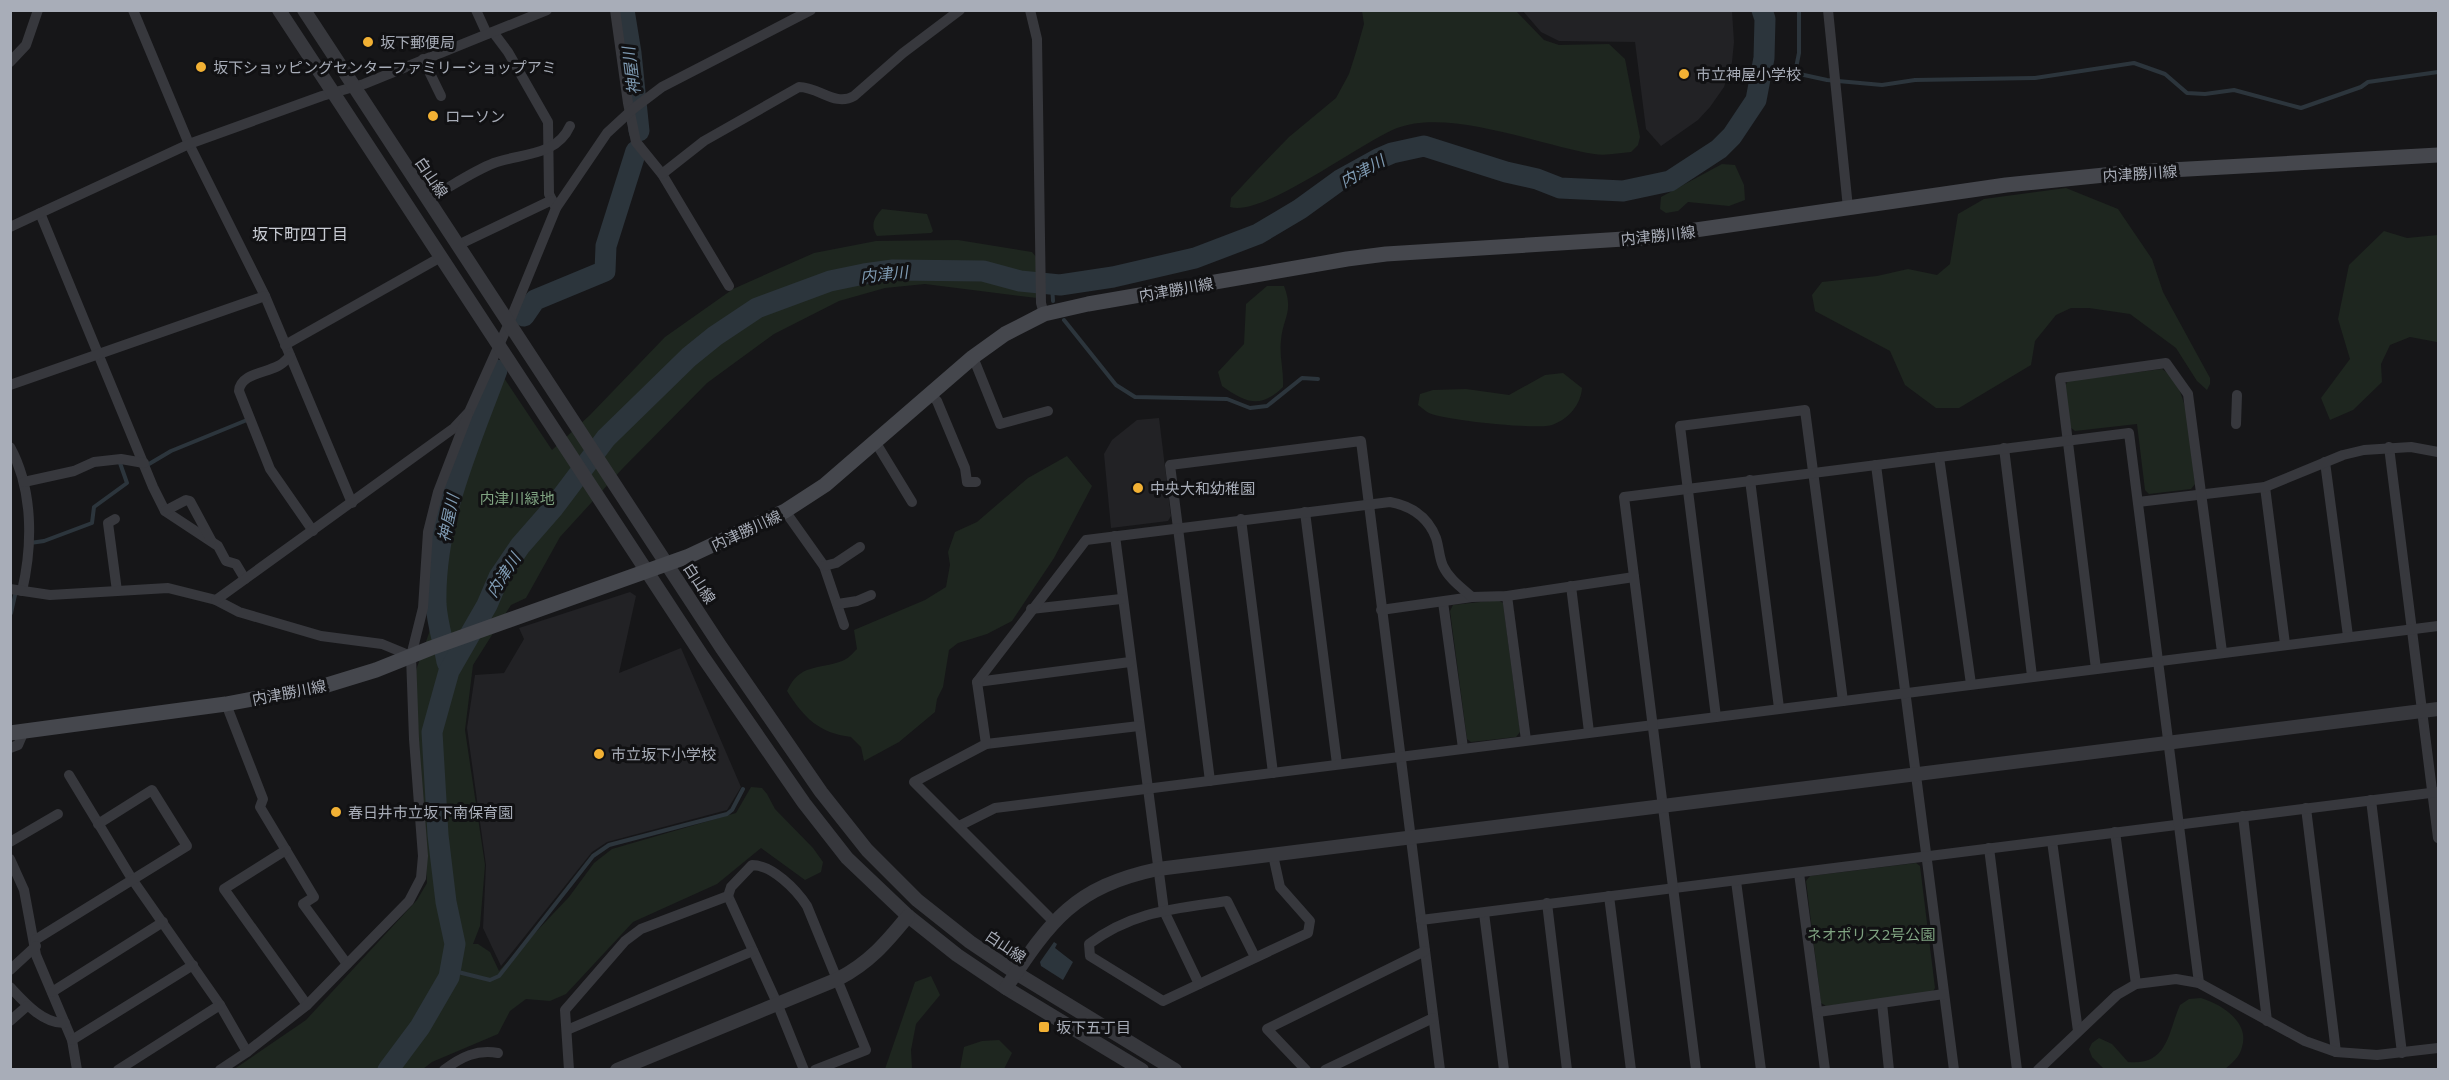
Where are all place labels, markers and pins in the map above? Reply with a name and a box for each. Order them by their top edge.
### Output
place label: 坂下郵便局 [380,32,455,52]
marker: 坂下郵便局 [361,35,375,49]
place label: 坂下ショッピングセンターファミリーショップアミ [213,57,557,77]
marker: 坂下ショッピングセンターファミリーショップアミ [194,60,208,74]
place label: 市立神屋小学校 [1696,64,1801,84]
marker: 市立神屋小学校 [1677,67,1691,81]
place label: ローソン [445,106,505,126]
marker: ローソン [426,109,440,123]
place label: 中央大和幼稚園 [1150,478,1255,498]
marker: 中央大和幼稚園 [1131,481,1145,495]
place label: 市立坂下小学校 [611,744,716,764]
marker: 市立坂下小学校 [592,747,606,761]
place label: 春日井市立坂下南保育園 [348,802,513,822]
marker: 春日井市立坂下南保育園 [329,805,343,819]
place label: 坂下五丁目 [1056,1017,1131,1037]
marker: 坂下五丁目 [1037,1020,1051,1034]

